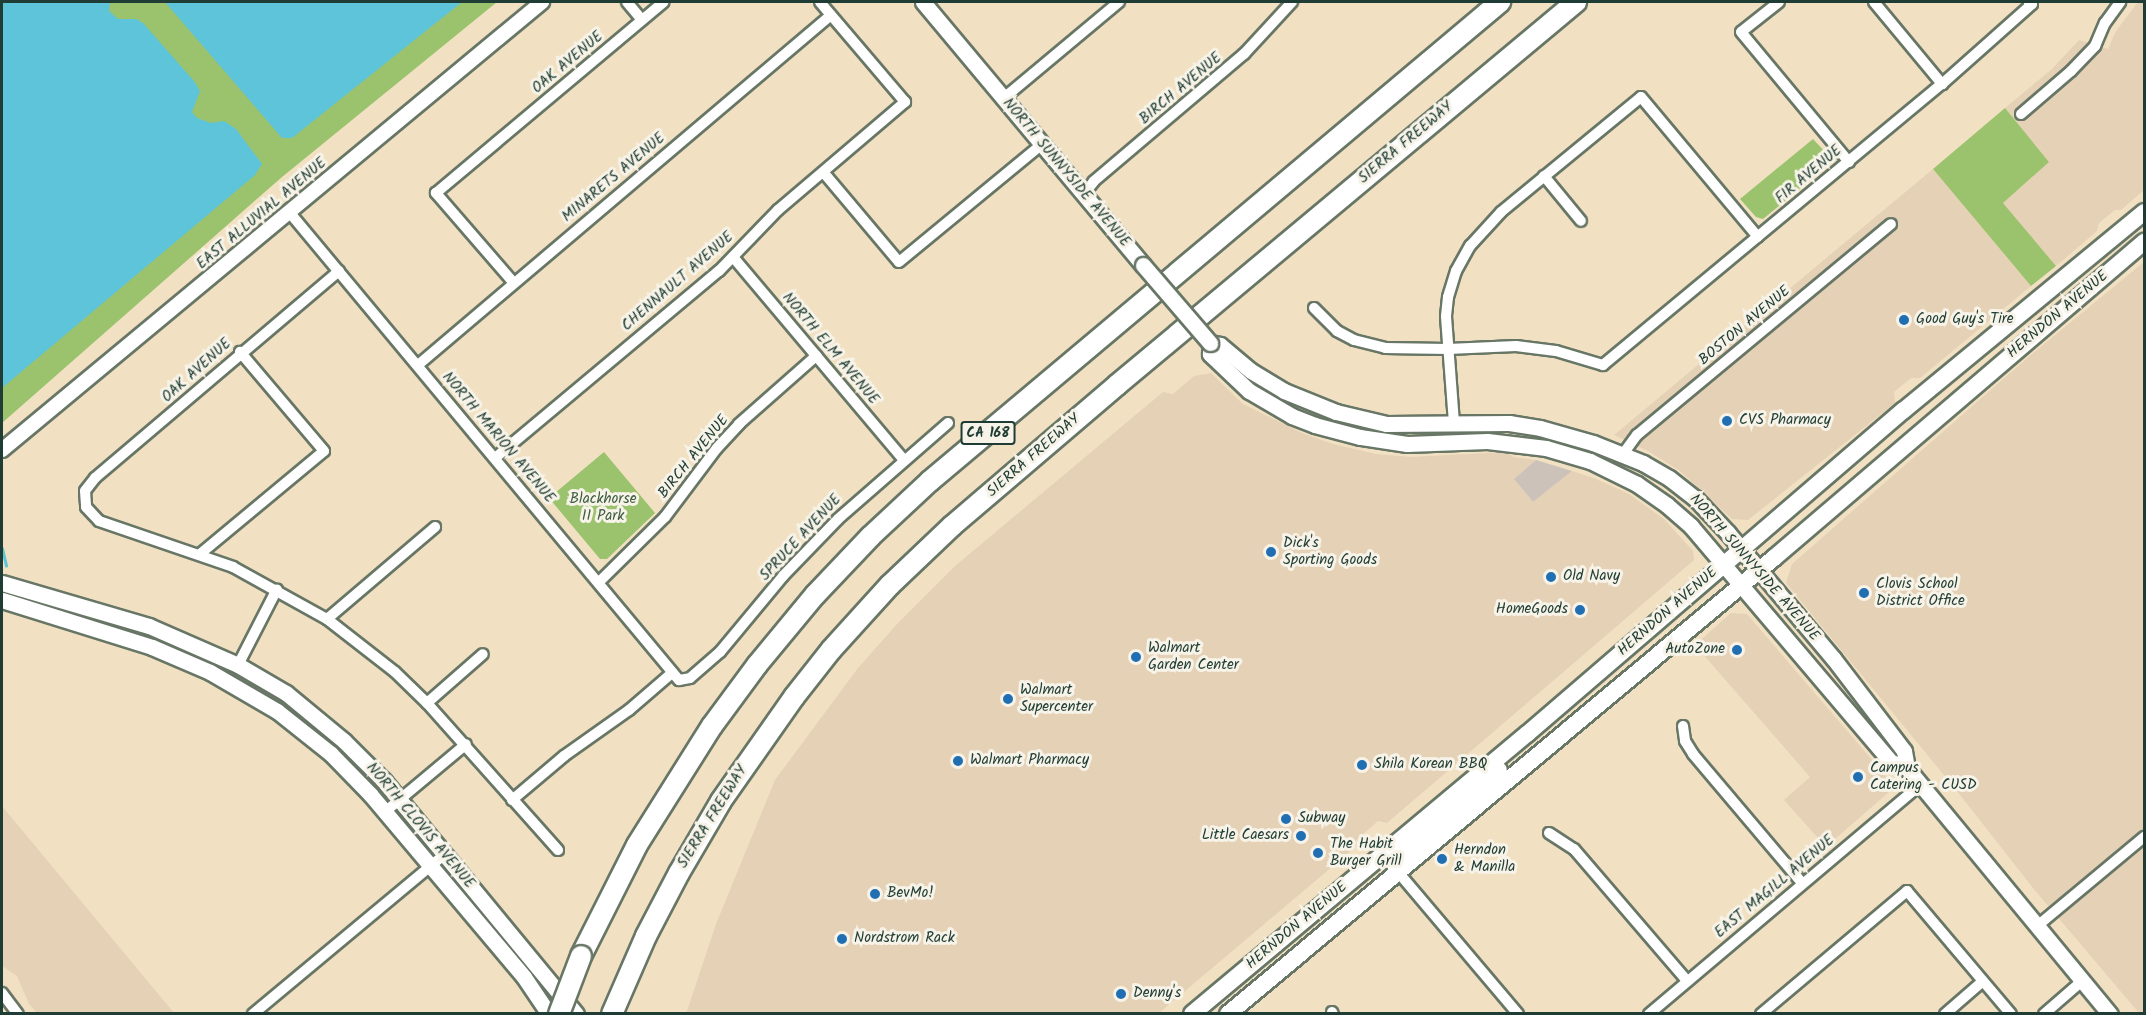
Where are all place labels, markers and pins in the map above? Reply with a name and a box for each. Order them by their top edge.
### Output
place label: Good Guy's Tire [1916,311,2014,329]
marker: Good Guy's Tire [1897,313,1911,327]
place label: CVS Pharmacy [1739,412,1831,430]
marker: CVS Pharmacy [1720,414,1734,428]
place label: Dick's Sporting Goods [1283,534,1377,569]
marker: Dick's Sporting Goods [1264,545,1278,559]
place label: Old Navy [1563,568,1620,586]
marker: Old Navy [1544,570,1558,584]
place label: Clovis School District Office [1876,575,1965,610]
marker: Clovis School District Office [1857,586,1871,600]
place label: HomeGoods [1496,601,1568,619]
marker: HomeGoods [1573,603,1587,617]
place label: Walmart Garden Center [1148,639,1239,674]
place label: AutoZone [1665,641,1725,659]
marker: AutoZone [1730,643,1744,657]
marker: Walmart Garden Center [1129,650,1143,664]
place label: Walmart Supercenter [1020,681,1093,716]
marker: Walmart Supercenter [1001,692,1015,706]
place label: Walmart Pharmacy [970,752,1089,770]
marker: Walmart Pharmacy [951,754,965,768]
place label: Shila Korean BBQ [1374,756,1487,774]
marker: Shila Korean BBQ [1355,758,1369,772]
place label: Campus Catering - CUSD [1870,759,1977,794]
marker: Campus Catering - CUSD [1851,770,1865,784]
place label: Subway [1298,810,1345,828]
marker: Subway [1279,812,1293,826]
place label: Little Caesars [1202,827,1289,845]
marker: Little Caesars [1294,829,1308,843]
place label: The Habit Burger Grill [1330,835,1402,870]
place label: Herndon & Manilla [1454,841,1515,876]
marker: The Habit Burger Grill [1311,846,1325,860]
marker: Herndon & Manilla [1435,852,1449,866]
place label: BevMo! [887,885,934,903]
marker: BevMo! [868,887,882,901]
place label: Nordstrom Rack [854,930,955,948]
marker: Nordstrom Rack [835,932,849,946]
place label: Denny's [1133,985,1181,1003]
marker: Denny's [1114,987,1128,1001]

